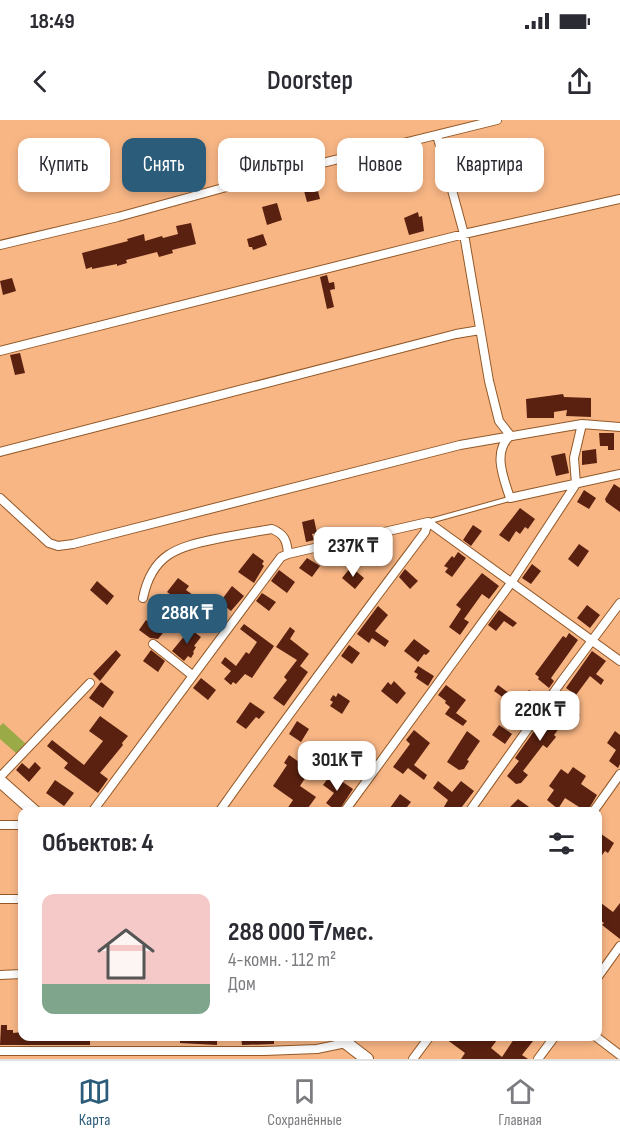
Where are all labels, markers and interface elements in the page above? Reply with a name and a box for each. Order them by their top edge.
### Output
text: 18:49 [30,8,75,35]
icon: back [24,65,57,98]
text: Doorstep [267,65,353,97]
icon: share [563,65,596,98]
chip: Купить [18,138,110,192]
chip: Снять [122,138,206,192]
chip: Фильтры [218,138,325,192]
chip: Новое [337,138,423,192]
chip: Квартира [435,138,544,192]
pin: 237K ₸ [304,527,402,578]
text: 237K ₸ [328,534,378,558]
pin: 288K ₸ [138,594,236,645]
text: 288K ₸ [161,601,213,625]
pin: 220K ₸ [491,691,589,742]
text: 220K ₸ [515,698,565,722]
pin: 301K ₸ [288,741,386,792]
text: 301K ₸ [312,748,362,772]
icon: filters [545,827,578,860]
text: Объектов: 4 [42,828,154,859]
text: 288 000 ₸/мес. [228,917,374,948]
icon: home [90,918,162,990]
text: 4-комн. · 112 m² [228,948,336,972]
text: Дом [228,972,256,996]
tab: Карта [78,1075,111,1130]
tab: Сохранённые [267,1075,342,1130]
tab: Главная [498,1075,542,1130]

